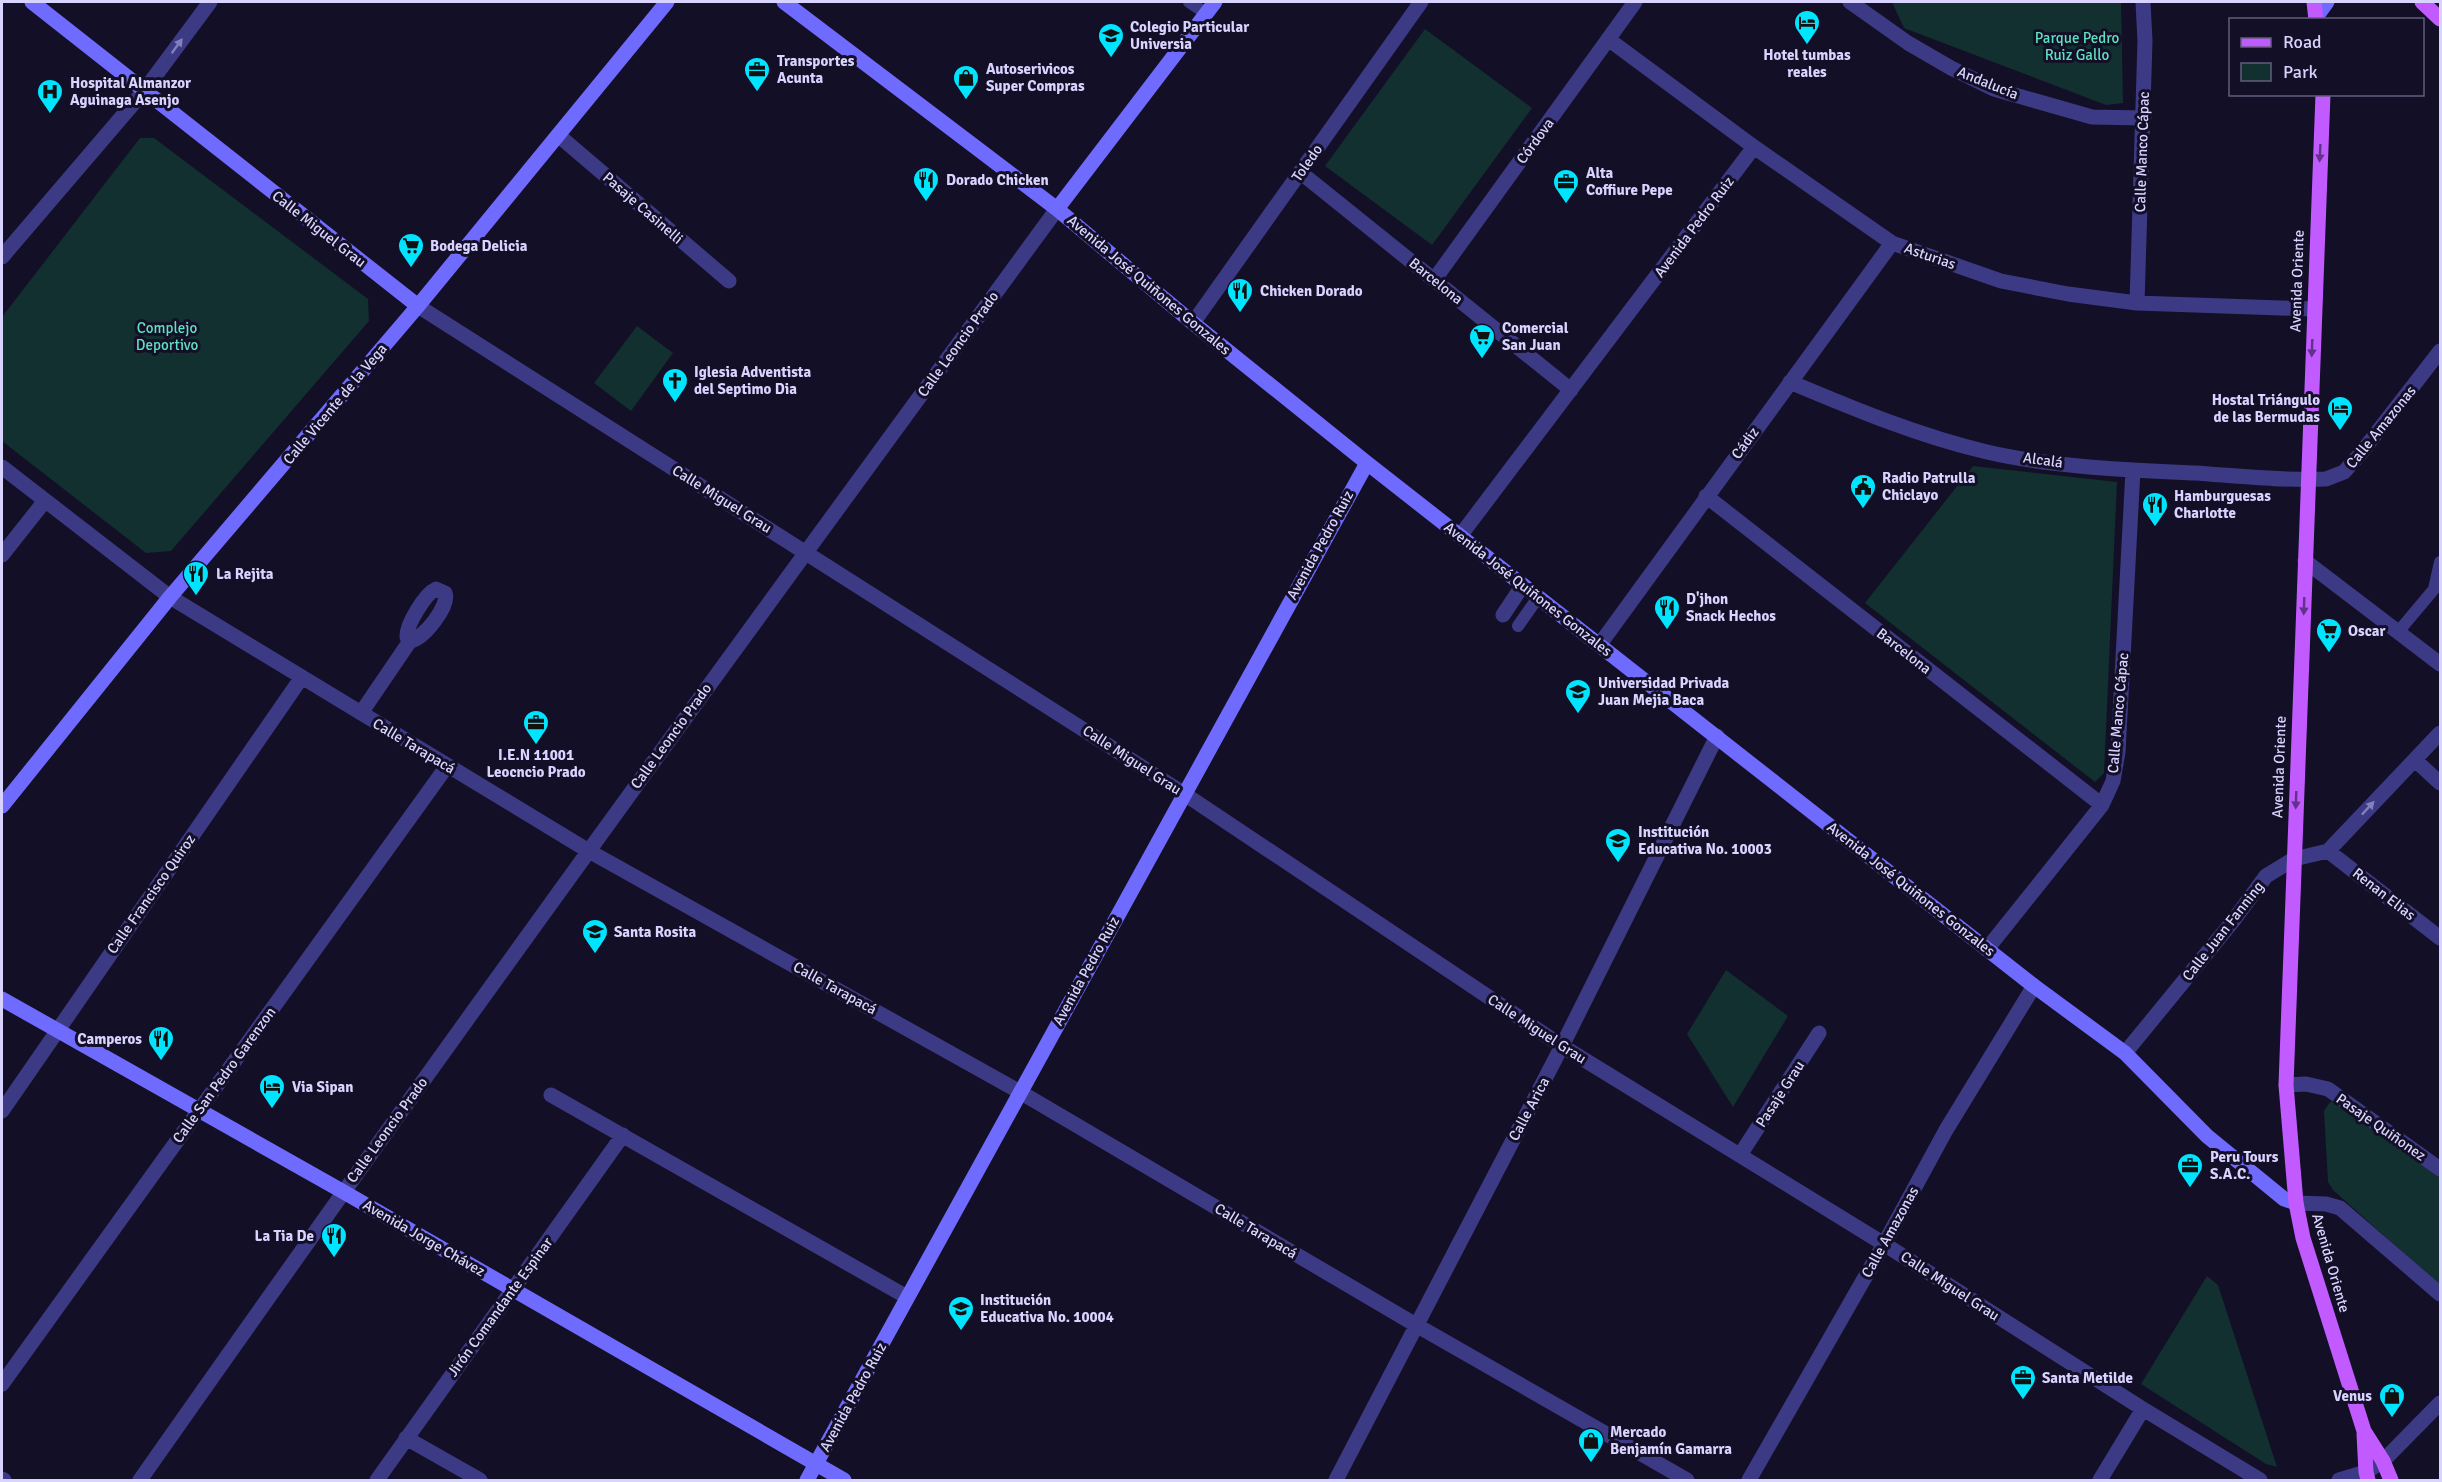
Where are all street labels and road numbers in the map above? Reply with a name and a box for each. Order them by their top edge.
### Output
street label: Andalucía [1955,63,2021,103]
street label: Calle Manco Cápac [2131,91,2153,213]
street label: Córdova [1512,115,1558,167]
street label: Toledo [1288,141,1326,185]
street label: Pasaje Casinelli [599,168,687,248]
street label: Avenida Pedro Ruiz [1650,173,1738,281]
street label: Calle Miguel Grau [268,187,370,271]
street label: Avenida José Quiñones Gonzales [1064,211,1235,359]
street label: Avenida Oriente [2286,230,2308,332]
street label: Asturias [1902,239,1958,273]
street label: Barcelona [1405,254,1467,308]
street label: Calle Leoncio Prado [914,288,1002,400]
street label: Calle Vicente de la Vega [279,340,391,468]
street label: Calle Amazonas [2342,382,2420,472]
street label: Cádiz [1727,423,1763,463]
street label: Alcalá [2022,448,2064,472]
street label: Calle Miguel Grau [669,461,775,537]
street label: Avenida Pedro Ruiz [1283,487,1358,603]
street label: Avenida José Quiñones Gonzales [1441,518,1616,660]
street label: Barcelona [1873,624,1935,678]
street label: Calle Manco Cápac [2104,652,2132,774]
street label: Calle Leoncio Prado [627,680,715,792]
street label: Calle Tarapacá [370,714,458,778]
street label: Avenida Oriente [2268,716,2290,818]
street label: Calle Miguel Grau [1079,721,1185,799]
street label: Avenida José Quiñones Gonzales [1824,818,1999,960]
street label: Calle Francisco Quiroz [103,830,199,957]
street label: Renan Elias [2349,864,2419,924]
street label: Calle Juan Fanning [2179,878,2267,984]
street label: Avenida Pedro Ruiz [1049,913,1124,1029]
street label: Calle Tarapacá [790,958,880,1018]
street label: Calle Miguel Grau [1484,990,1590,1068]
street label: Calle San Pedro Garenzon [169,1003,279,1147]
street label: Pasaje Grau [1752,1057,1808,1131]
street label: Calle Leoncio Prado [343,1074,431,1186]
street label: Calle Arica [1505,1074,1553,1144]
street label: Pasaje Quiñonez [2333,1089,2430,1165]
street label: Calle Amazonas [1858,1183,1923,1281]
street label: Avenida Jorge Chávez [360,1196,489,1280]
street label: Calle Tarapacá [1212,1199,1300,1263]
street label: Avenida Oriente [2308,1211,2354,1315]
street label: Jirón Comandante Espinar [443,1233,557,1380]
street label: Calle Miguel Grau [1897,1247,2003,1325]
street label: Avenida Pedro Ruiz [816,1339,891,1455]

